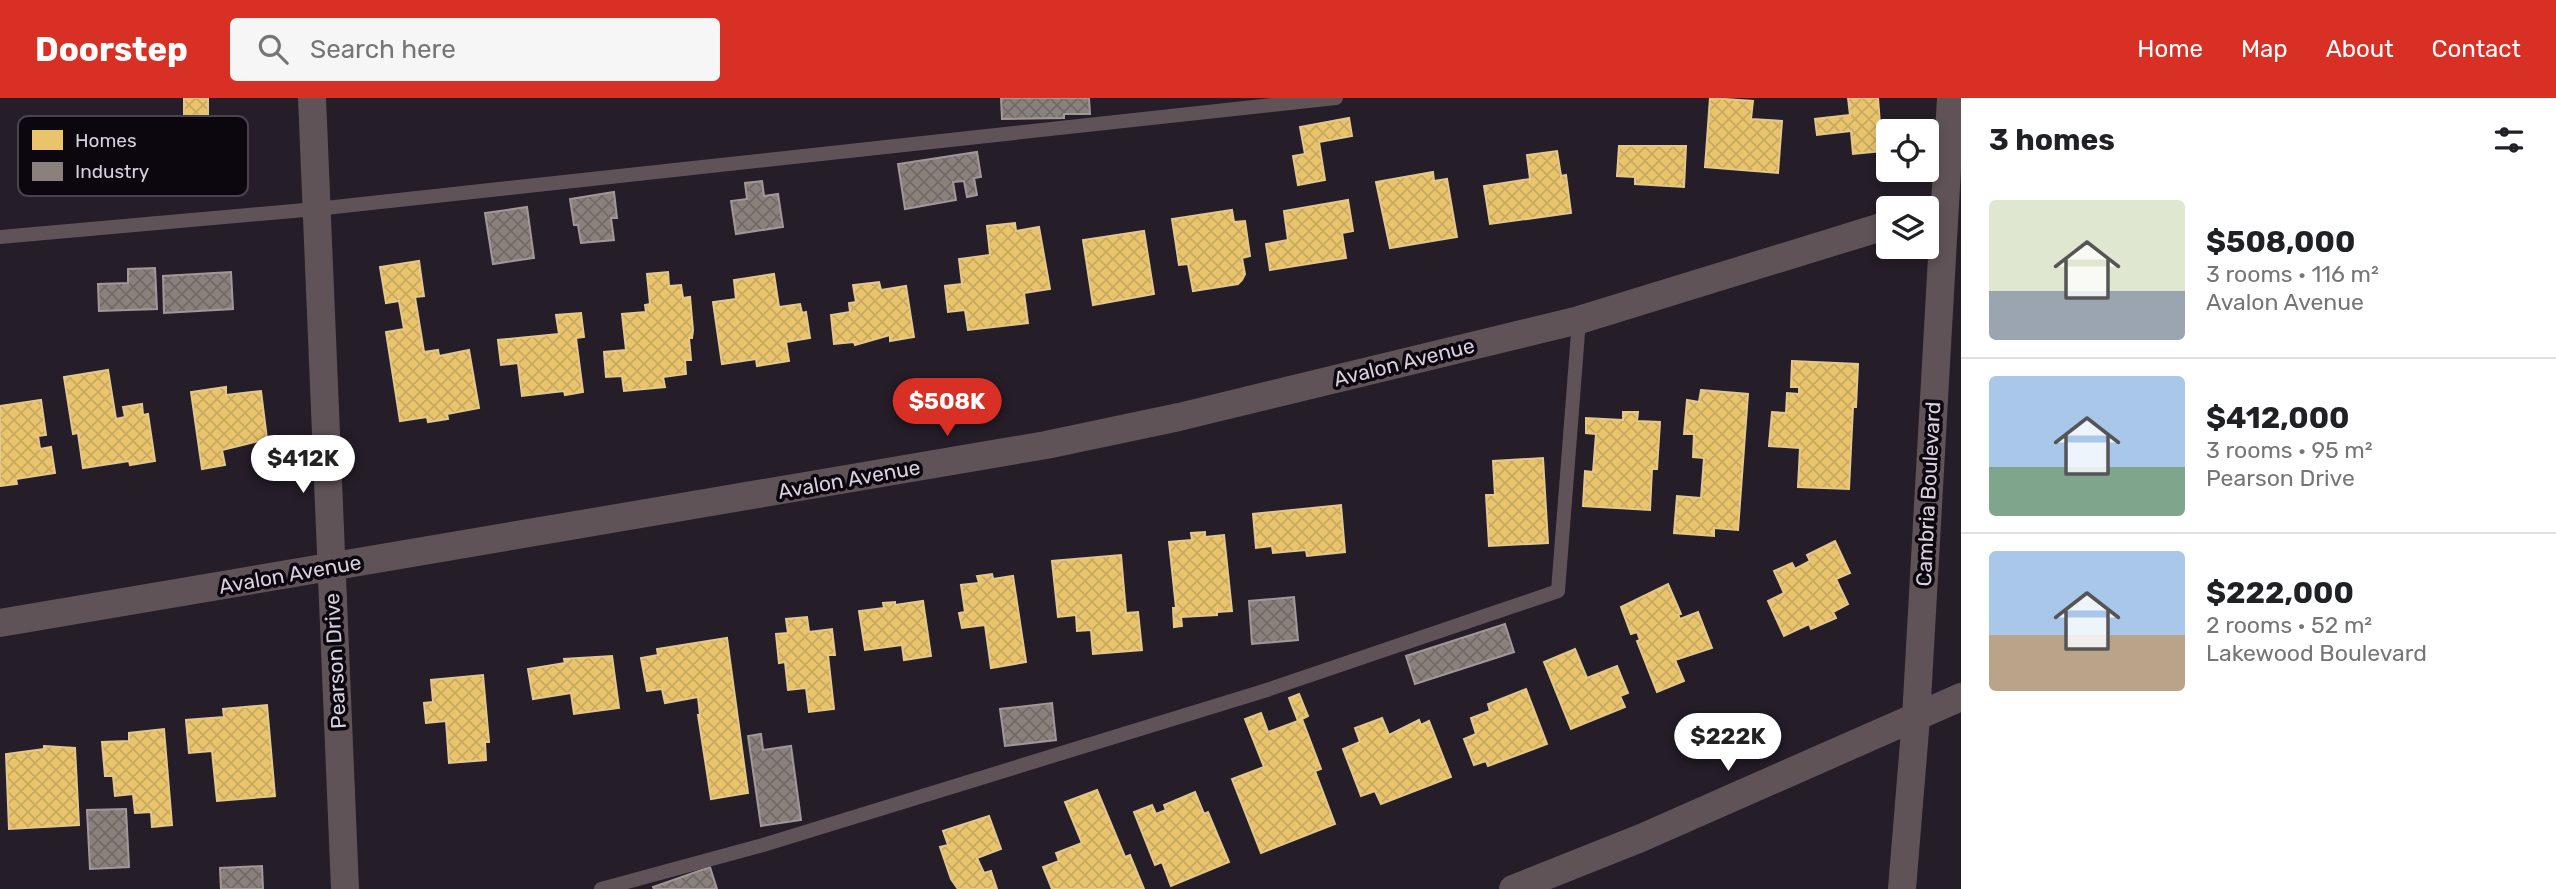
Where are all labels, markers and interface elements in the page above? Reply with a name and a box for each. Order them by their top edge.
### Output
search box [230,18,720,81]
text: Doorstep [35,30,188,69]
icon: search [254,30,292,68]
text: Search here [310,34,456,65]
text: Home [2137,35,2203,63]
text: Map [2241,35,2288,63]
text: About [2326,35,2394,63]
text: Contact [2432,35,2521,63]
legend [18,116,248,196]
map controls [1876,119,1939,259]
button: locate [1876,119,1939,182]
icon: filters [2490,121,2528,159]
text: 3 homes [1989,122,2115,158]
text: Homes [75,129,137,152]
text: Industry [75,160,149,183]
button: layers [1876,196,1939,259]
text: $508,000 [2206,224,2355,260]
icon: home [2045,228,2129,312]
text: 3 rooms · 116 m² [2206,260,2379,288]
text: Avalon Avenue [2206,288,2364,316]
street label: Avalon Avenue [1331,332,1477,392]
pin: $508K [898,378,996,438]
text: $508K [909,387,985,415]
text: $412,000 [2206,400,2350,436]
street label: Cambria Boulevard [1911,401,1945,587]
icon: home [2045,404,2129,488]
pin: $412K [254,436,352,495]
text: 3 rooms · 95 m² [2206,436,2373,464]
text: $412K [267,444,339,472]
street label: Avalon Avenue [776,454,922,504]
text: Pearson Drive [2206,464,2355,492]
street label: Avalon Avenue [217,549,363,599]
text: $222,000 [2206,575,2354,611]
icon: home [2045,579,2129,663]
street label: Pearson Drive [319,593,351,729]
text: 2 rooms · 52 m² [2206,611,2372,639]
text: Lakewood Boulevard [2206,639,2427,667]
pin: $222K [1679,714,1777,773]
text: $222K [1690,722,1766,750]

